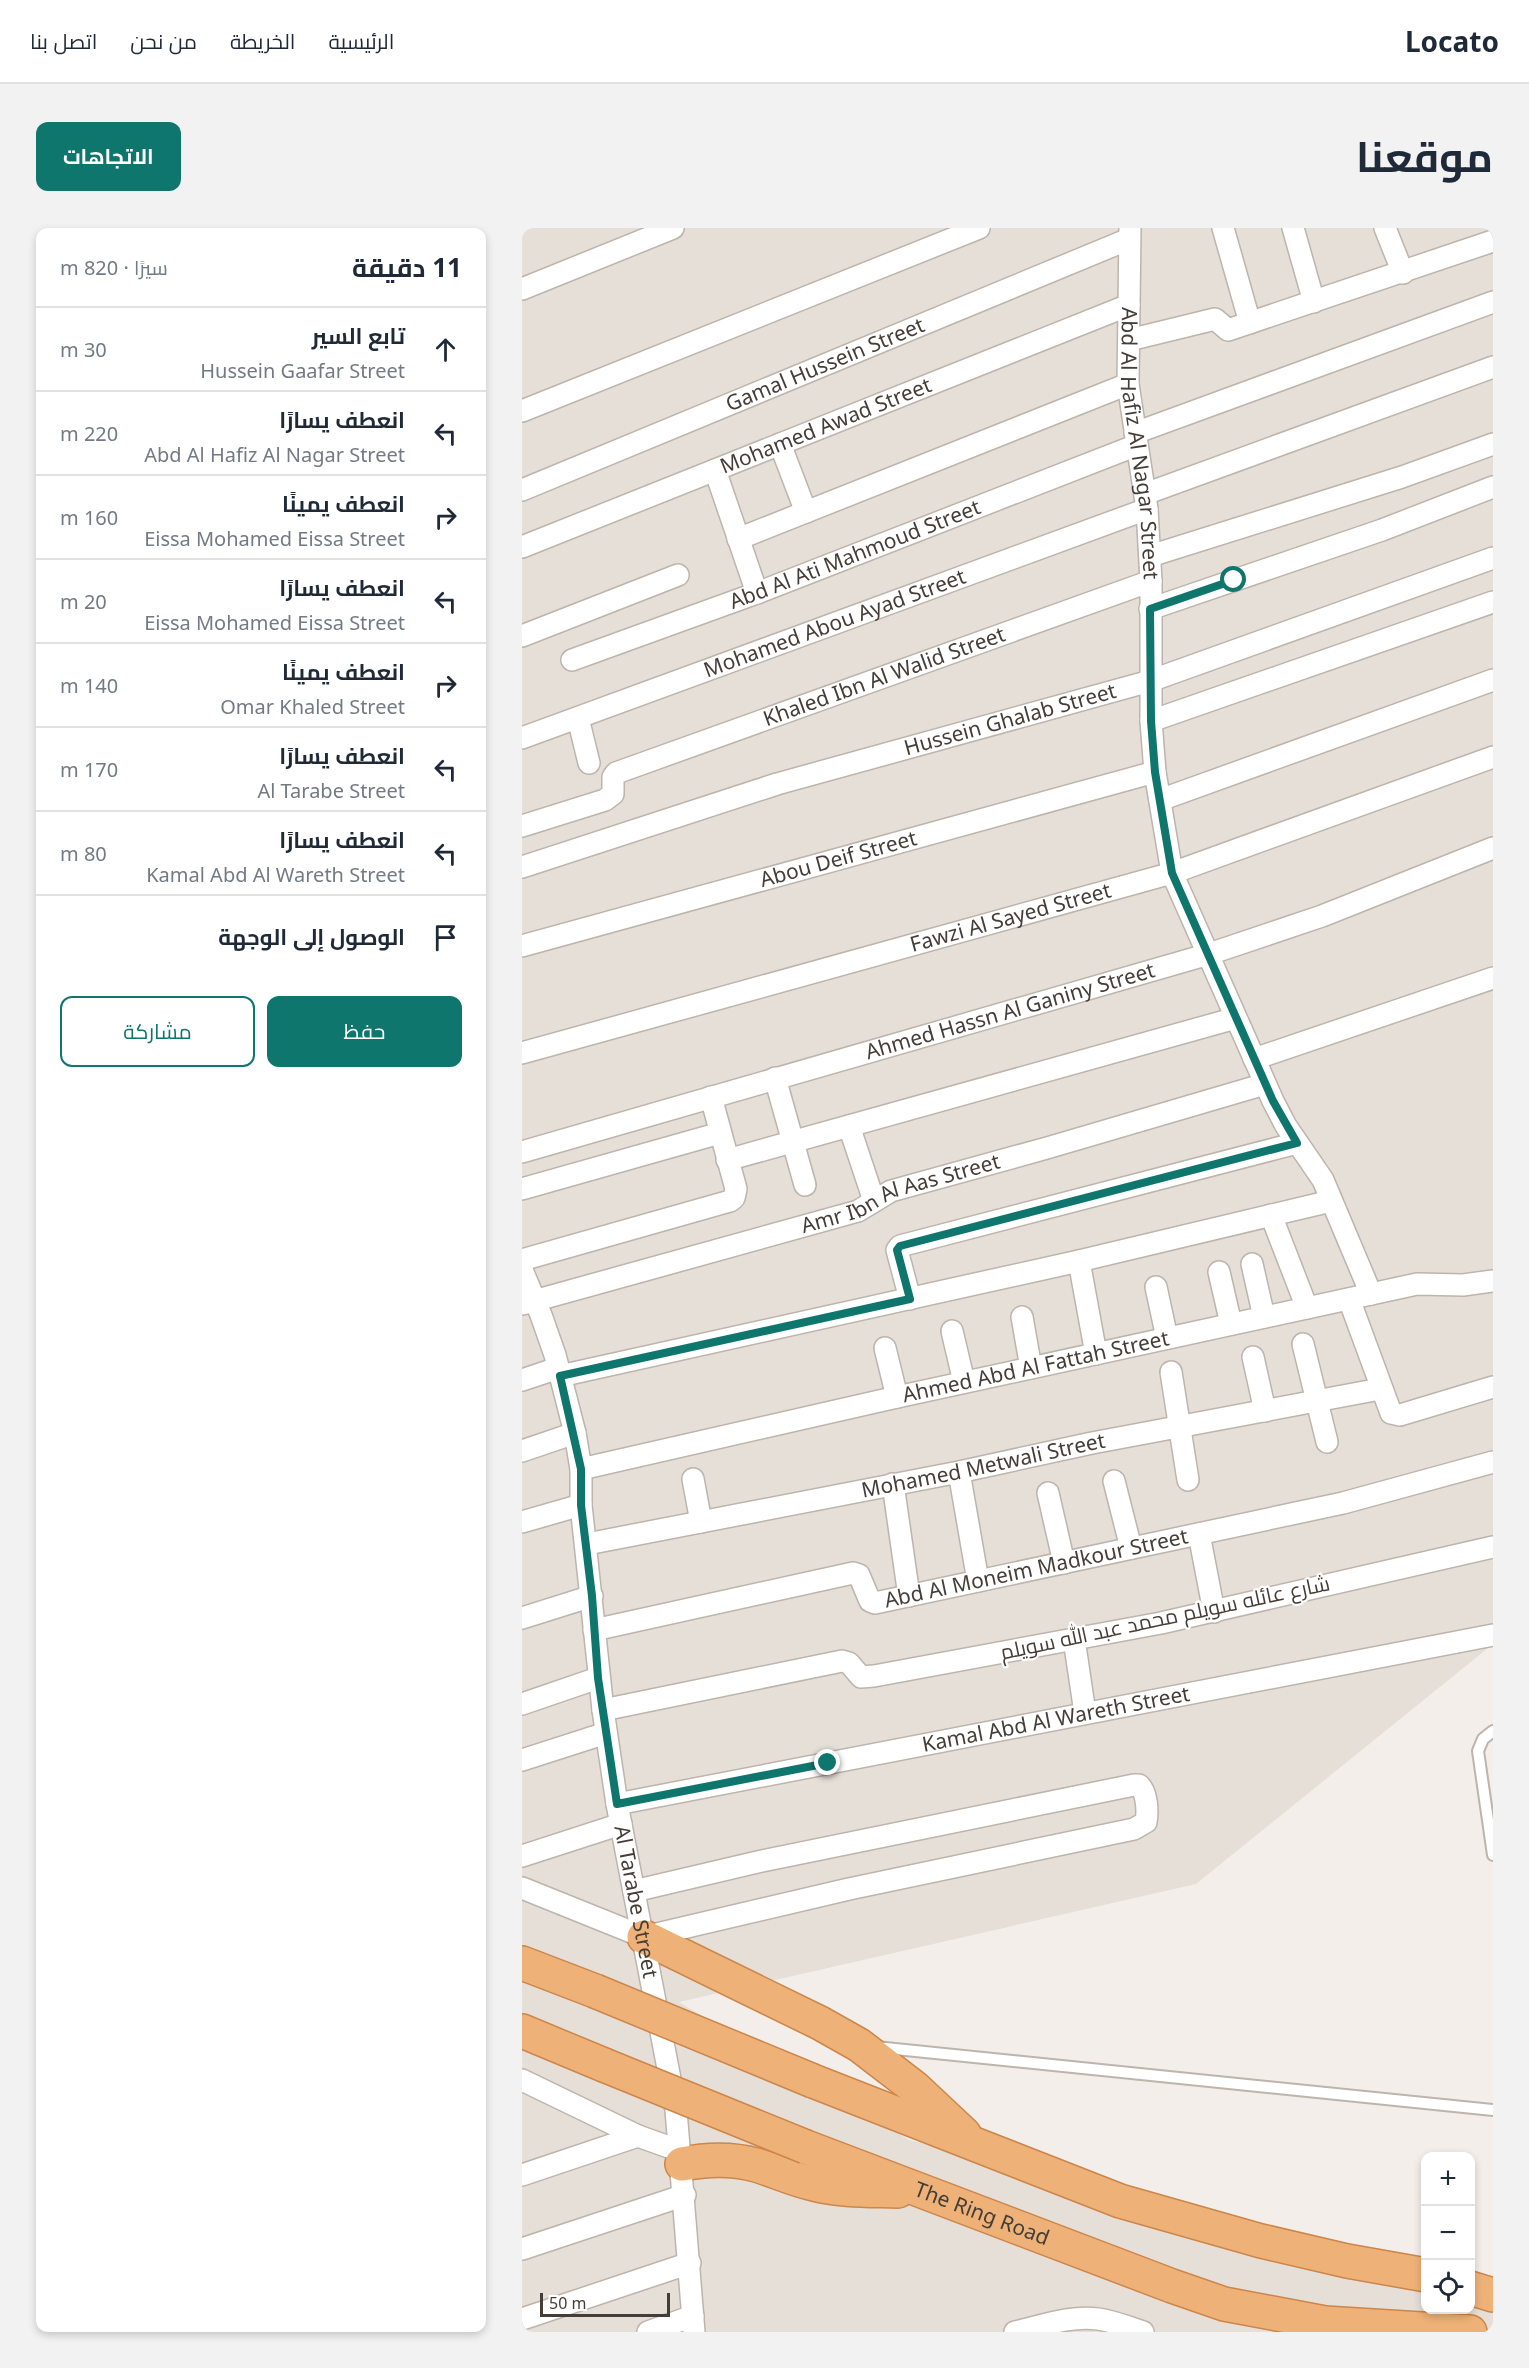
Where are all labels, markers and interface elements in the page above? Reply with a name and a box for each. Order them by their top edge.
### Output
text: Locato [1405,22,1499,60]
text: اتصل بنا [30,27,97,55]
text: من نحن [130,27,197,55]
text: الخريطة [230,27,295,55]
text: الرئيسية [328,27,394,55]
button: الاتجاهات [36,122,181,191]
text: موقعنا [1356,127,1493,184]
text: 11 دقيقة [352,249,462,285]
text: سيرًا · 820 m [60,254,168,281]
street label: Abd Al Hafiz Al Nagar Street [1115,307,1166,581]
street label: Gamal Hussein Street [721,310,929,417]
text: تابع السير [312,320,405,350]
icon: ahead [429,333,462,366]
text: 30 m [60,336,107,363]
text: Hussein Gaafar Street [200,357,405,384]
street label: Mohamed Awad Street [716,370,936,480]
text: انعطف يسارًا [279,404,405,434]
icon: left [429,417,462,450]
text: 220 m [60,420,118,447]
text: Abd Al Hafiz Al Nagar Street [144,441,405,468]
text: انعطف يمينًا [282,488,405,518]
street label: Abd Al Ati Mahmoud Street [725,492,985,615]
icon: right [429,501,462,534]
text: 160 m [60,504,118,531]
text: Eissa Mohamed Eissa Street [144,525,405,552]
street label: Mohamed Abou Ayad Street [699,562,970,683]
route start [1220,566,1246,592]
text: انعطف يسارًا [279,572,405,602]
icon: left [429,585,462,618]
text: 20 m [60,588,107,615]
text: Eissa Mohamed Eissa Street [144,609,405,636]
street label: Khaled Ibn Al Walid Street [759,619,1009,732]
text: انعطف يمينًا [282,656,405,686]
icon: right [429,669,462,702]
text: 140 m [60,672,118,699]
street label: Hussein Ghalab Street [901,676,1119,761]
text: Omar Khaled Street [220,693,405,720]
text: انعطف يسارًا [279,740,405,770]
icon: left [429,753,462,786]
text: 170 m [60,756,118,783]
text: Al Tarabe Street [257,777,405,804]
street label: Abou Deif Street [756,823,920,893]
text: انعطف يسارًا [279,824,405,854]
icon: left [429,837,462,870]
text: 80 m [60,840,107,867]
text: Kamal Abd Al Wareth Street [146,861,405,888]
street label: Fawzi Al Sayed Street [907,875,1114,958]
text: الوصول إلى الوجهة [218,921,405,951]
icon: arrive [429,921,462,954]
street label: Ahmed Hassn Al Ganiny Street [862,955,1158,1065]
button: مشاركة [60,996,255,1067]
button: حفظ [267,996,462,1067]
street label: Amr Ibn Al Aas Street [798,1147,1003,1239]
street label: Ahmed Abd Al Fattah Street [900,1323,1172,1408]
street label: Mohamed Metwali Street [859,1426,1108,1504]
street label: Abd Al Moneim Madkour Street [882,1521,1191,1614]
street label: شارع عائله سويلم محمد عبد الله سويلم [997,1568,1332,1667]
street label: Kamal Abd Al Wareth Street [920,1679,1192,1758]
route end [814,1749,840,1775]
street label: Al Tarabe Street [608,1823,665,1981]
map controls [1421,2152,1475,2314]
button: + [1421,2152,1475,2206]
street label: The Ring Road [911,2174,1054,2251]
button: − [1421,2206,1475,2260]
button: locate [1421,2260,1475,2314]
scale bar [540,2290,670,2318]
text: 50 m [549,2292,586,2314]

